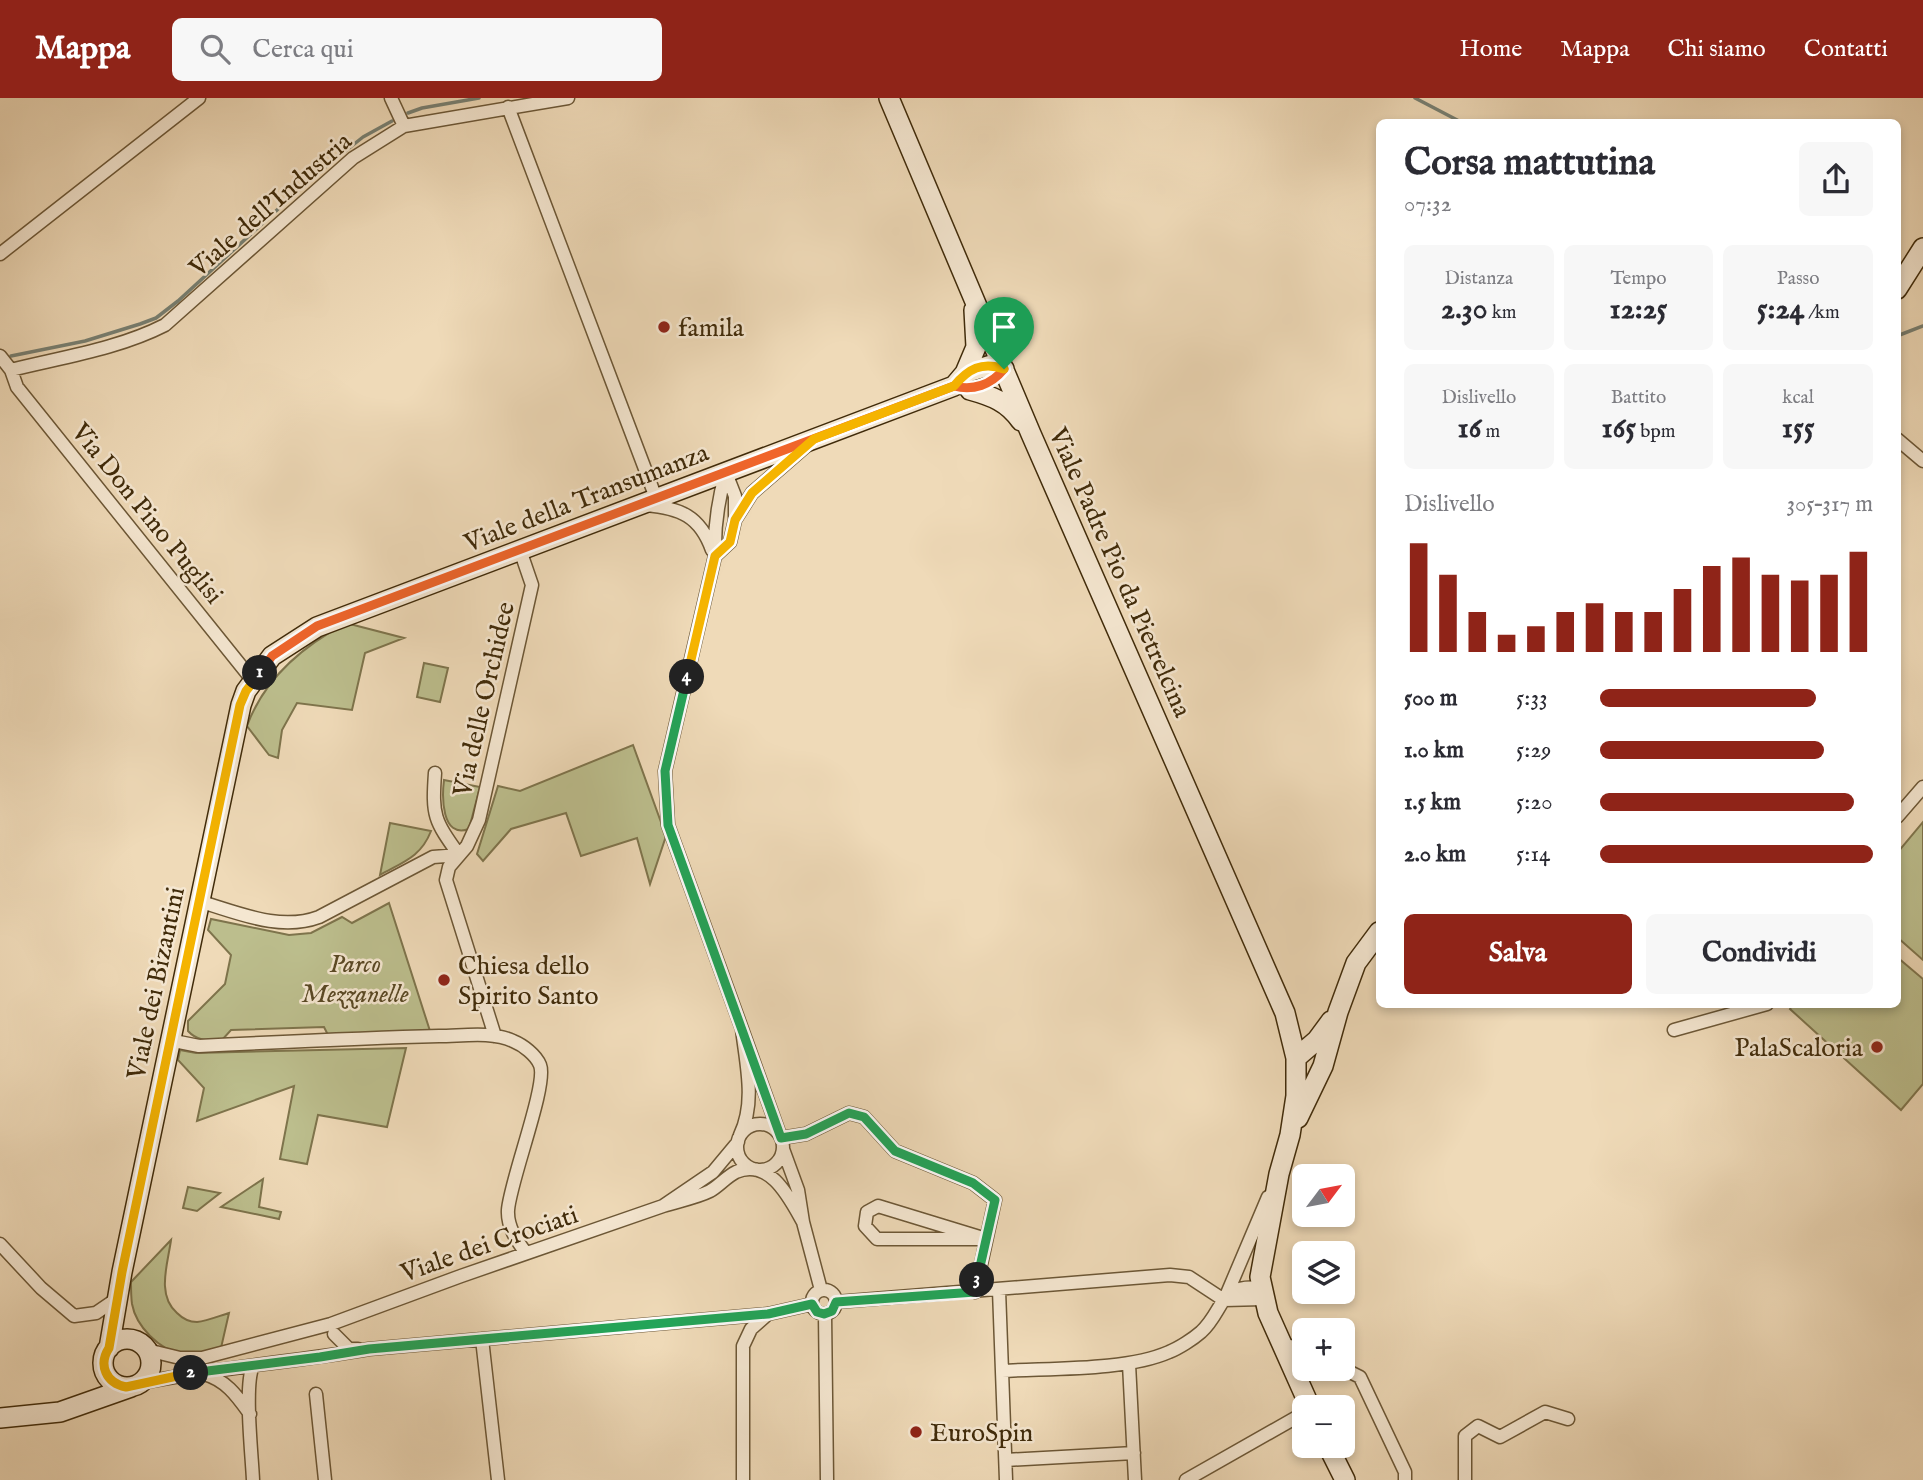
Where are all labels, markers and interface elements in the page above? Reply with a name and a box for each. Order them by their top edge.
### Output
search box [172,18,662,81]
text: Mappa [35,28,130,70]
icon: search [196,30,234,68]
text: Cerca qui [252,33,354,66]
text: Home [1460,34,1522,65]
text: Mappa [1560,34,1630,65]
text: Chi siamo [1668,34,1766,65]
text: Contatti [1804,34,1888,65]
street label: Viale dell'Industria [182,125,360,286]
text: Corsa mattutina [1404,140,1655,188]
button: share [1799,142,1873,216]
text: 07:32 [1404,190,1452,219]
text: Distanza [1444,267,1513,291]
text: Tempo [1610,267,1667,291]
text: Passo [1777,267,1820,291]
text: 2.30 [1441,291,1488,329]
text: 12:25 [1609,291,1668,329]
text: 5:24 [1757,291,1804,329]
pin [974,297,1034,369]
text: km [1488,301,1517,325]
text: /km [1804,301,1840,325]
icon: arrive [985,308,1023,346]
place label: famila [678,312,745,345]
marker: famila [656,319,672,335]
text: Dislivello [1441,386,1516,410]
text: Battito [1611,386,1666,410]
text: kcal [1782,386,1814,410]
text: 16 [1457,410,1481,448]
text: 165 [1602,410,1636,448]
text: 155 [1782,410,1815,448]
street label: Via Don Pino Puglisi [63,416,230,611]
text: m [1481,420,1500,444]
text: bpm [1636,420,1675,444]
street label: Viale Padre Pio da Pietrelcina [1040,422,1199,723]
street label: Viale della Transumanza [459,436,714,561]
text: Dislivello [1404,490,1495,519]
text: 305–317 m [1786,490,1873,519]
street label: Via delle Orchidee [446,599,523,801]
pin: 1 [243,656,278,690]
text: 1 [256,660,263,684]
pin: 4 [670,660,704,694]
text: 4 [682,664,691,688]
text: 500 m [1404,684,1458,713]
text: 5:33 [1516,684,1548,713]
text: 1.0 km [1404,736,1464,765]
text: 5:29 [1516,736,1551,765]
text: 1.5 km [1404,788,1461,817]
text: 5:20 [1516,788,1553,817]
text: 2.0 km [1404,840,1466,869]
text: 5:14 [1516,840,1550,869]
street label: Viale dei Bizantini [120,884,193,1084]
button: Salva [1404,914,1632,994]
button: Condividi [1646,914,1873,994]
park label: Parco Mezzanelle [301,948,409,1011]
place label: Chiesa dello Spirito Santo [458,950,598,1013]
marker: Chiesa dello Spirito Santo [436,972,452,988]
place label: PalaScaloria [1734,1032,1864,1065]
marker: PalaScaloria [1869,1039,1885,1055]
north arrow [1292,1164,1354,1227]
map controls [1292,1164,1355,1458]
street label: Viale dei Crociati [395,1199,583,1291]
button: layers [1292,1241,1355,1304]
pin: 3 [960,1262,995,1298]
text: 3 [973,1267,980,1291]
button: + [1292,1318,1355,1381]
pin: 2 [174,1356,208,1390]
text: 2 [186,1360,195,1384]
button: − [1292,1395,1355,1458]
place label: EuroSpin [930,1417,1033,1450]
marker: EuroSpin [908,1424,924,1440]

